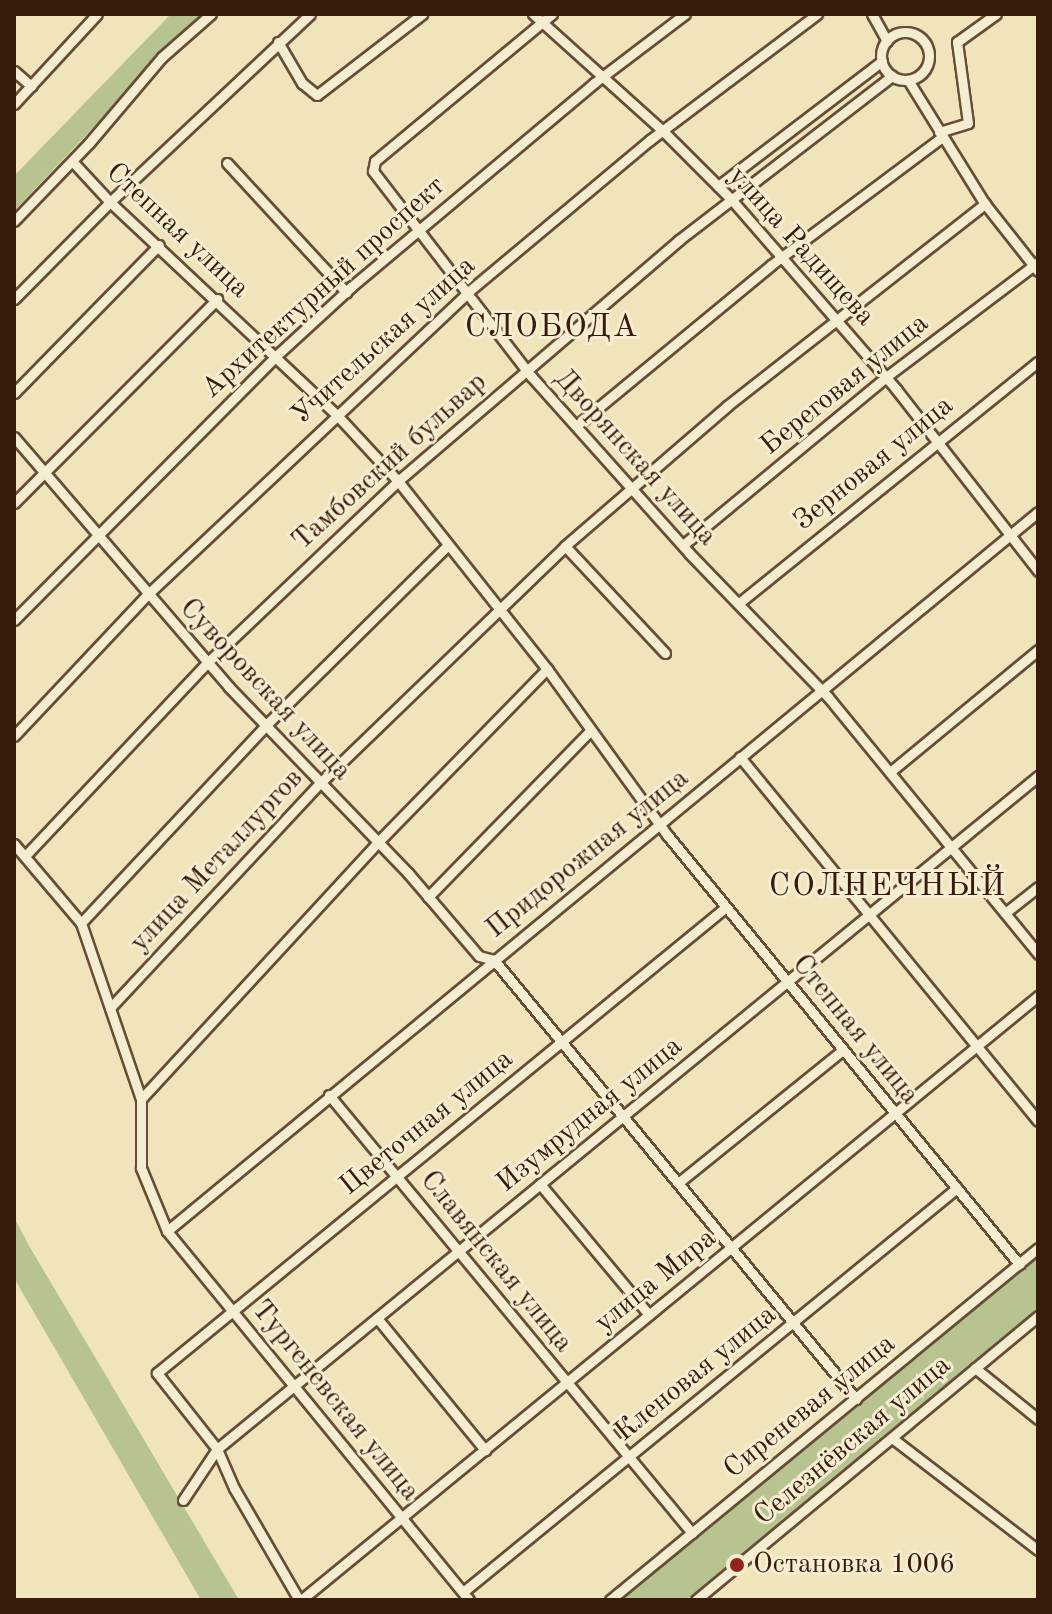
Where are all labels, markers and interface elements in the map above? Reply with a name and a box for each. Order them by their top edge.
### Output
street label: Степная улица [98,156,256,306]
street label: улица Радищева [721,160,881,334]
street label: Архитектурный проспект [195,170,453,406]
street label: Учительская улица [285,250,483,432]
street label: Береговая улица [754,307,936,463]
district label: СЛОБОДА [465,309,639,347]
street label: Дворянская улица [547,363,723,553]
street label: Тамбовский бульвар [286,366,494,558]
street label: Зерновая улица [788,389,960,539]
street label: Суворовская улица [172,592,358,788]
street label: улица Металлургов [123,762,311,960]
street label: Придорожная улица [480,762,696,946]
district label: СОЛНЕЧНЫЙ [769,868,1007,906]
street label: Степная улица [784,948,926,1112]
street label: Изумрудная улица [490,1030,690,1200]
street label: Цветочная улица [334,1043,520,1203]
street label: Славянская улица [412,1164,580,1360]
street label: улица Мира [589,1222,723,1340]
street label: Тургеневская улица [244,1294,426,1508]
street label: Кленовая улица [609,1299,783,1449]
street label: Сиреневая улица [718,1328,902,1486]
street label: Селезнёвская улица [748,1349,958,1533]
place label: Остановка 1006 [753,1548,955,1582]
marker: Остановка 1006 [728,1556,746,1574]

